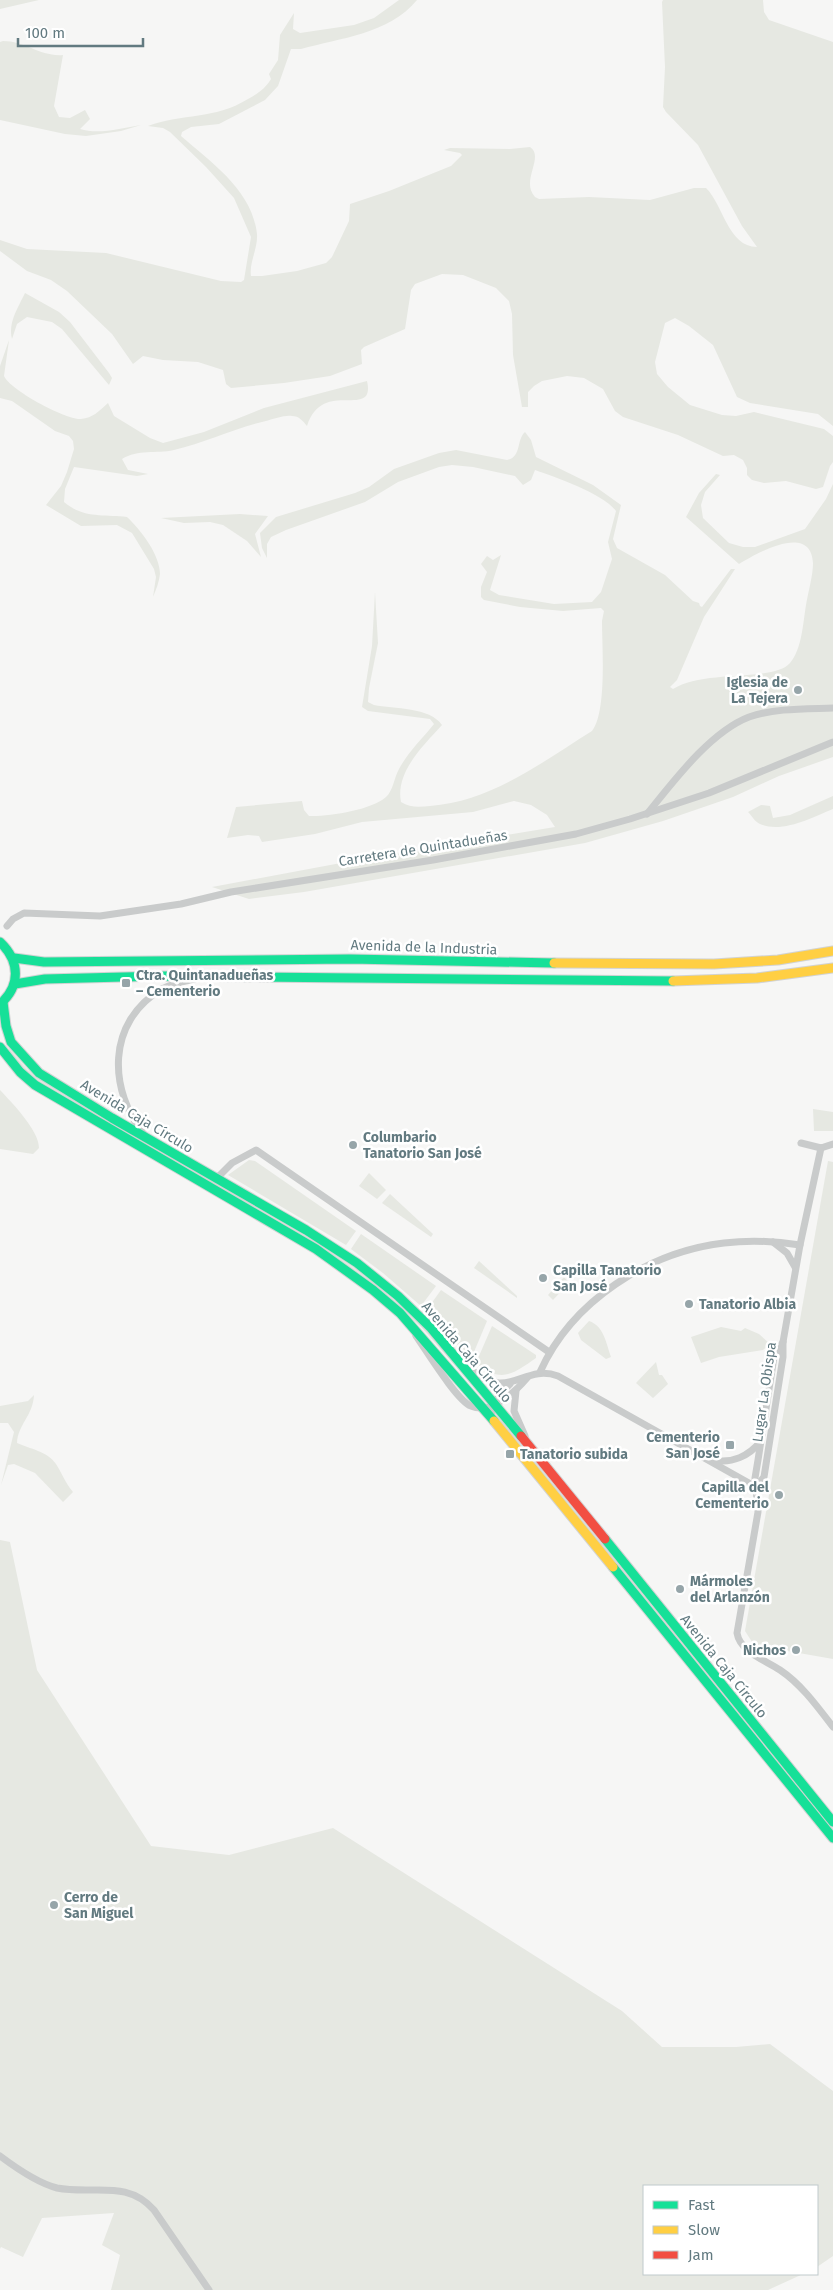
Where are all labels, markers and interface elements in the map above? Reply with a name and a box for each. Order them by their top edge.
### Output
scale bar [18,15,142,47]
text: 100 m [25,24,65,42]
place label: Iglesia de La Tejera [727,674,788,707]
marker: Iglesia de La Tejera [792,684,804,696]
street label: Carretera de Quintadueñas [337,827,509,870]
street label: Avenida de la Industria [350,936,498,959]
place label: Ctra. Quintanadueñas – Cementerio [136,967,274,1000]
marker: Ctra. Quintanadueñas – Cementerio [120,977,132,989]
street label: Avenida Caja Círculo [77,1076,196,1157]
place label: Columbario Tanatorio San José [363,1129,482,1162]
marker: Columbario Tanatorio San José [347,1139,359,1151]
place label: Capilla Tanatorio San José [553,1262,661,1295]
marker: Capilla Tanatorio San José [537,1272,549,1284]
place label: Tanatorio Albia [699,1296,796,1313]
street label: Avenida Caja Círculo [418,1298,515,1406]
marker: Tanatorio Albia [683,1298,695,1310]
street label: Lugar La Obispa [749,1341,780,1443]
place label: Cementerio San José [646,1429,720,1462]
marker: Cementerio San José [724,1439,736,1451]
place label: Tanatorio subida [520,1446,628,1463]
marker: Tanatorio subida [504,1448,516,1460]
place label: Capilla del Cementerio [695,1479,770,1512]
marker: Capilla del Cementerio [773,1489,785,1501]
place label: Mármoles del Arlanzón [690,1573,770,1606]
marker: Mármoles del Arlanzón [674,1583,686,1595]
street label: Avenida Caja Círculo [677,1611,771,1722]
place label: Nichos [743,1642,786,1659]
marker: Nichos [790,1644,802,1656]
place label: Cerro de San Miguel [64,1889,134,1922]
marker: Cerro de San Miguel [48,1899,60,1911]
legend [643,2185,818,2275]
text: Fast [688,2196,715,2214]
text: Slow [688,2221,720,2239]
text: Jam [688,2246,714,2264]

